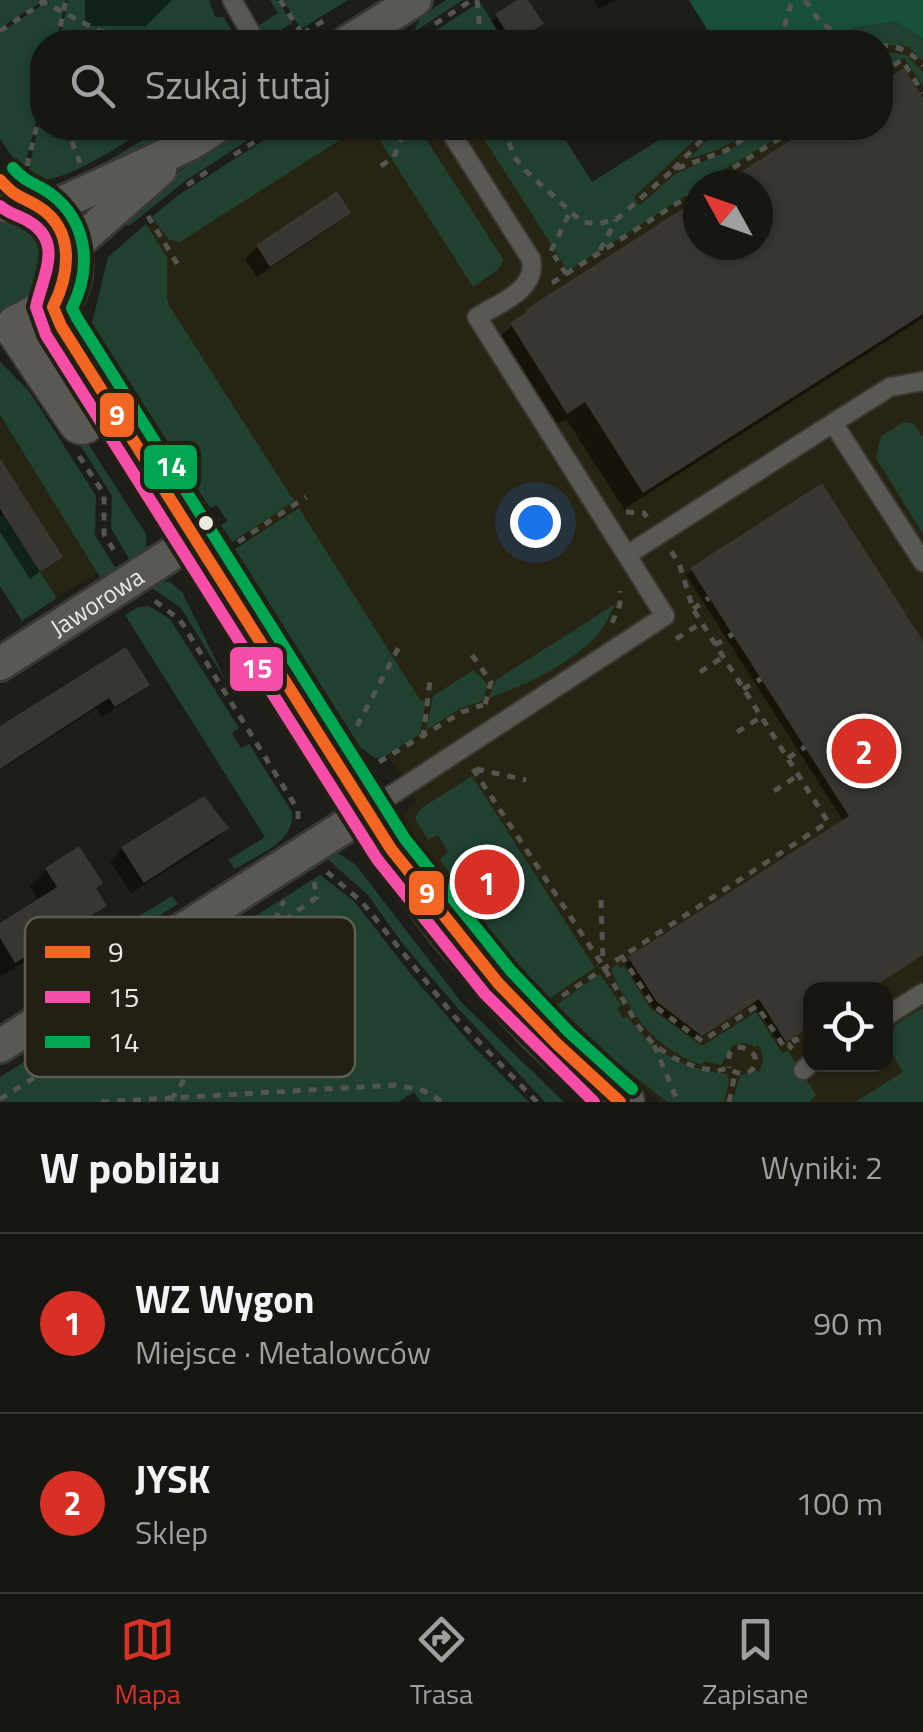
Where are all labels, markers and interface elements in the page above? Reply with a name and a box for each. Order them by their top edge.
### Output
search box [30,30,893,140]
text: Szukaj tutaj [145,56,331,114]
icon: search [65,58,120,113]
north arrow [683,170,773,260]
line badge: 9 [98,391,136,439]
text: 9 [109,393,125,436]
line badge: 14 [142,443,199,491]
text: 14 [155,444,187,487]
your location [510,497,561,548]
unlabelled marker [196,513,216,533]
street label: Jaworowa [42,557,152,646]
line badge: 15 [228,645,285,693]
text: 15 [241,646,273,689]
pin: 2 [832,714,896,788]
pin: 1 [454,844,520,920]
line badge: 9 [407,869,446,917]
text: 9 [419,871,435,914]
legend [25,917,355,1077]
text: 9 [108,930,124,973]
text: 15 [108,975,139,1018]
map controls [803,982,893,1072]
button: locate [803,982,893,1072]
text: 14 [108,1020,139,1063]
text: W pobliżu [40,1135,221,1199]
text: Wyniki: 2 [761,1143,883,1191]
text: WZ Wygon [135,1270,314,1328]
text: 1 [64,1299,81,1347]
text: 90 m [813,1299,883,1347]
text: Miejsce · Metalowców [135,1328,431,1376]
text: JYSK [135,1450,210,1508]
text: 2 [64,1479,81,1527]
text: 100 m [795,1479,883,1527]
text: Sklep [135,1508,208,1556]
tab: Mapa [115,1612,181,1715]
tab: Trasa [410,1612,473,1715]
tab: Zapisane [702,1612,808,1715]

